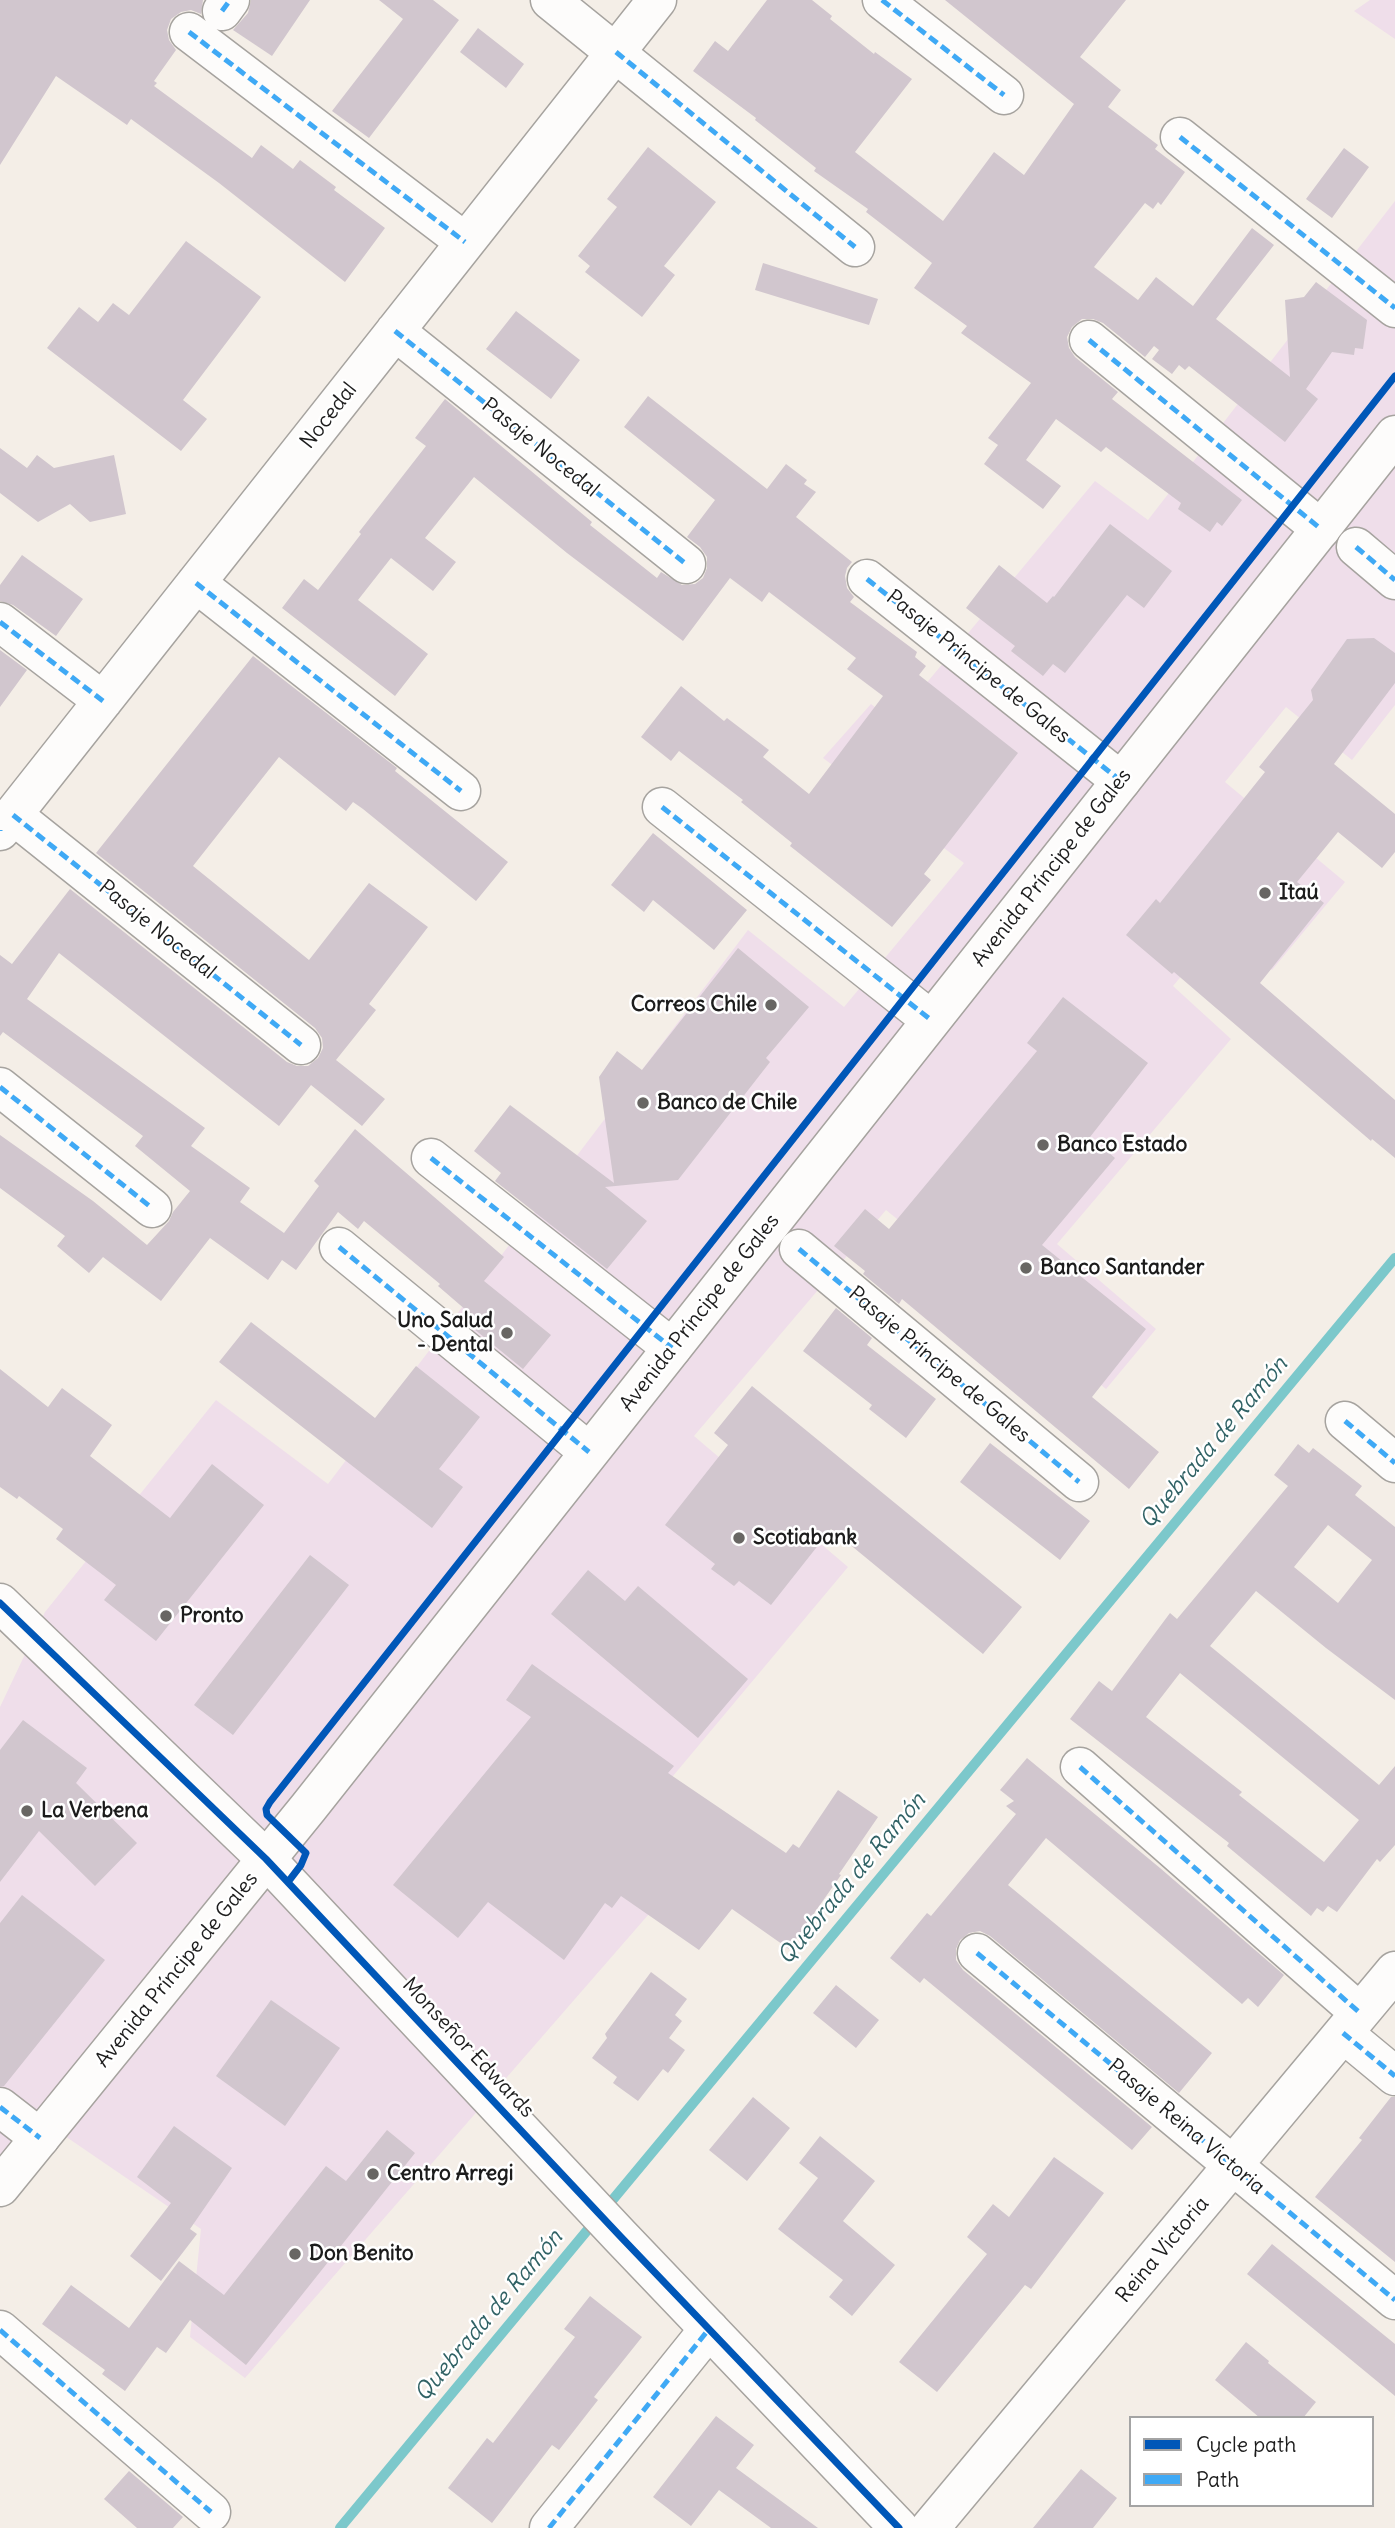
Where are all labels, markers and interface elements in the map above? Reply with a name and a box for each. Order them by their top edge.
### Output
street label: Nocedal [295,378,363,454]
street label: Pasaje Nocedal [476,393,604,503]
street label: Pasaje Príncipe de Gales [881,585,1075,749]
street label: Avenida Príncipe de Gales [967,764,1137,972]
street label: Pasaje Nocedal [93,875,221,985]
place label: Itaú [1279,880,1319,906]
marker: Itaú [1257,885,1273,901]
place label: Correos Chile [631,992,757,1018]
marker: Correos Chile [763,997,779,1013]
place label: Banco de Chile [657,1090,797,1116]
marker: Banco de Chile [635,1095,651,1111]
place label: Banco Estado [1057,1132,1187,1158]
marker: Banco Estado [1035,1137,1051,1153]
street label: Avenida Príncipe de Gales [615,1209,785,1417]
place label: Banco Santander [1040,1255,1204,1281]
marker: Banco Santander [1018,1260,1034,1276]
street label: Pasaje Príncipe de Gales [843,1282,1035,1448]
place label: Uno Salud - Dental [397,1308,493,1358]
marker: Uno Salud - Dental [499,1325,515,1341]
water label: Quebrada de Ramón [1134,1352,1294,1534]
place label: Scotiabank [753,1525,857,1551]
marker: Scotiabank [731,1530,747,1546]
place label: Pronto [180,1603,244,1629]
marker: Pronto [158,1608,174,1624]
water label: Quebrada de Ramón [772,1788,932,1970]
place label: La Verbena [41,1798,149,1824]
marker: La Verbena [19,1803,35,1819]
street label: Avenida Príncipe de Gales [90,1867,264,2073]
street label: Monseñor Edwards [397,1973,539,2123]
street label: Pasaje Reina Victoria [1102,2054,1270,2200]
place label: Centro Arregi [387,2161,514,2187]
marker: Centro Arregi [365,2166,381,2182]
street label: Reina Victoria [1111,2192,1215,2308]
water label: Quebrada de Ramón [409,2225,569,2407]
place label: Don Benito [309,2241,414,2267]
marker: Don Benito [287,2246,303,2262]
legend [1129,2416,1374,2507]
text: Cycle path [1196,2431,1296,2458]
text: Path [1196,2466,1239,2493]

